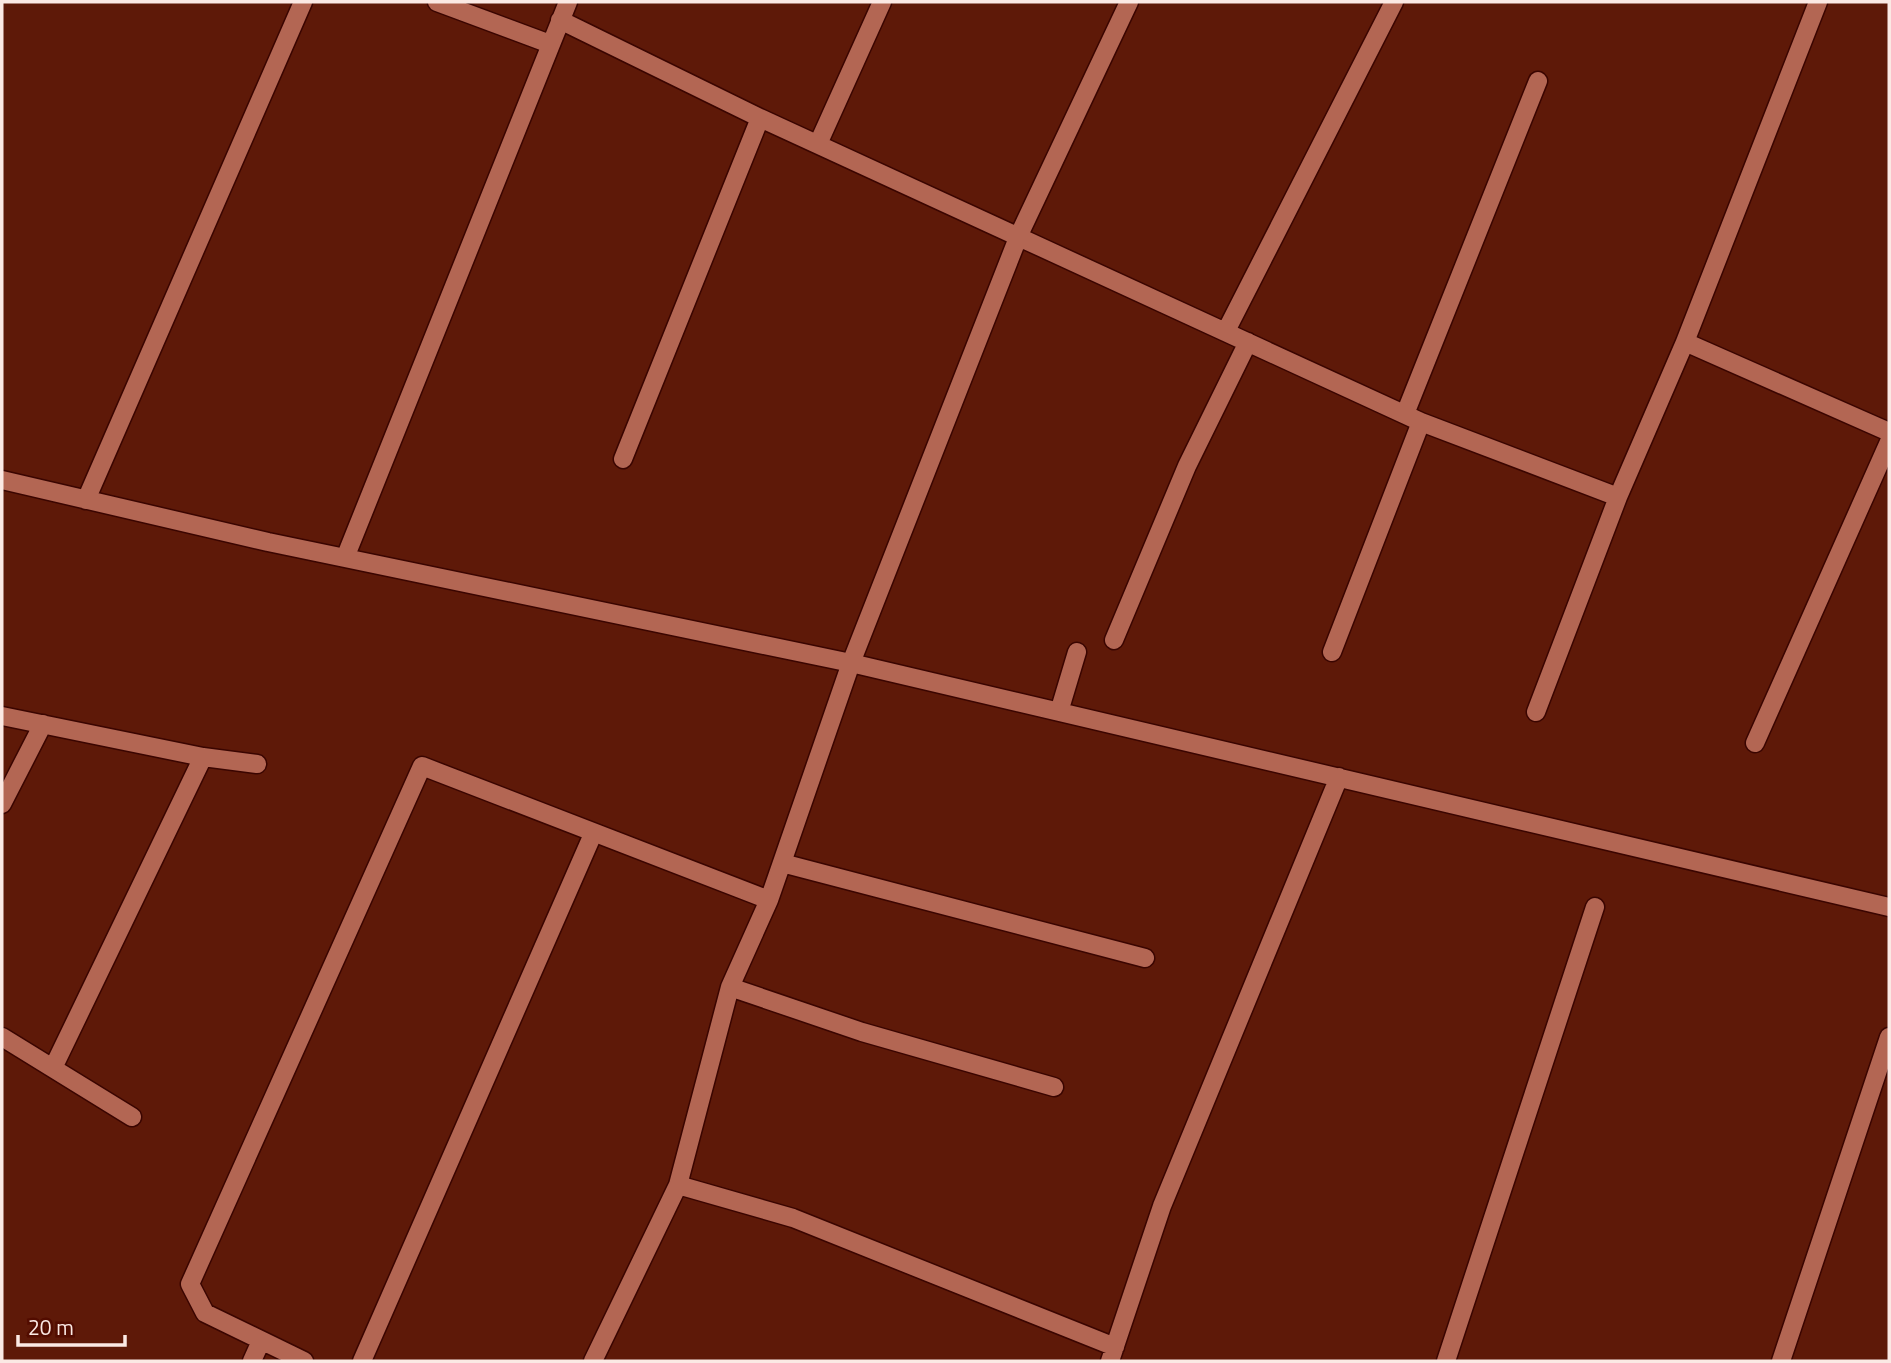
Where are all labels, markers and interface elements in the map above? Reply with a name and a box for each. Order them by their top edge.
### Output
scale bar [18,1304,124,1348]
text: 20 m [28,1311,74,1343]

